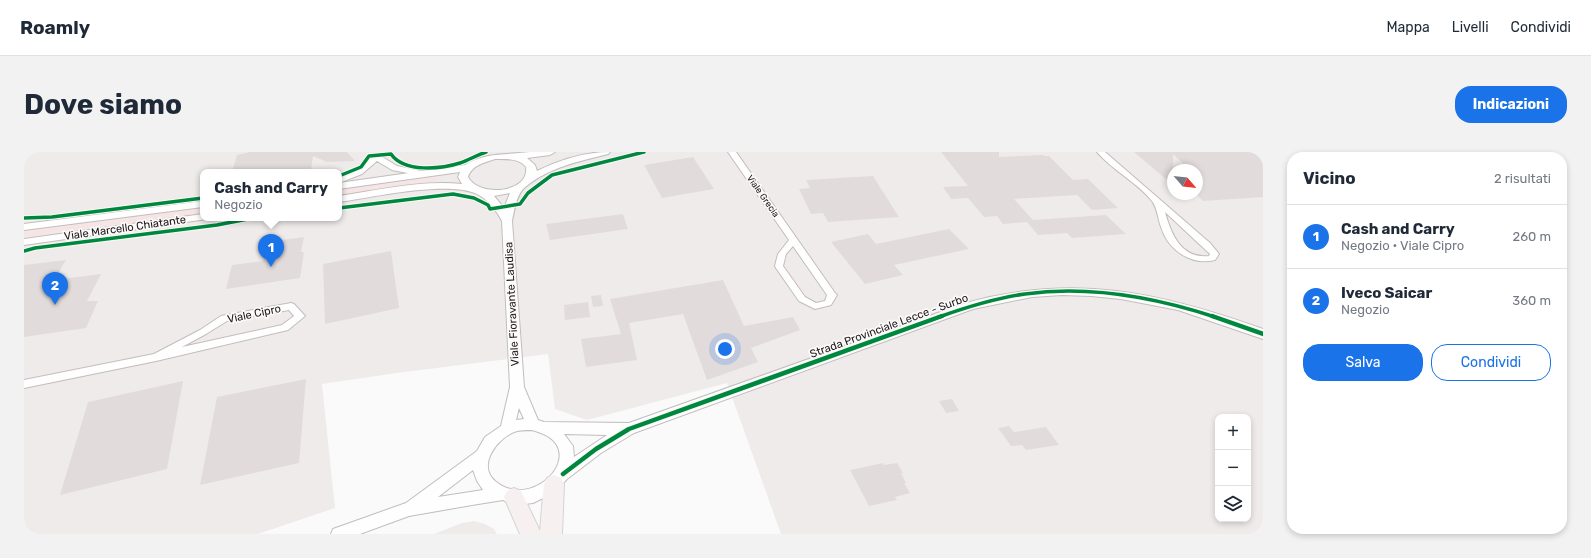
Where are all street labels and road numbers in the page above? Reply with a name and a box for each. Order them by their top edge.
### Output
street label: Viale Grecia [745,173,781,219]
street label: Viale Marcello Chiatante [63,213,187,243]
street label: Viale Fioravante Laudisa [502,242,522,366]
street label: Strada Provinciale Lecce - Surbo [808,291,970,361]
street label: Viale Cipro [226,302,282,326]

